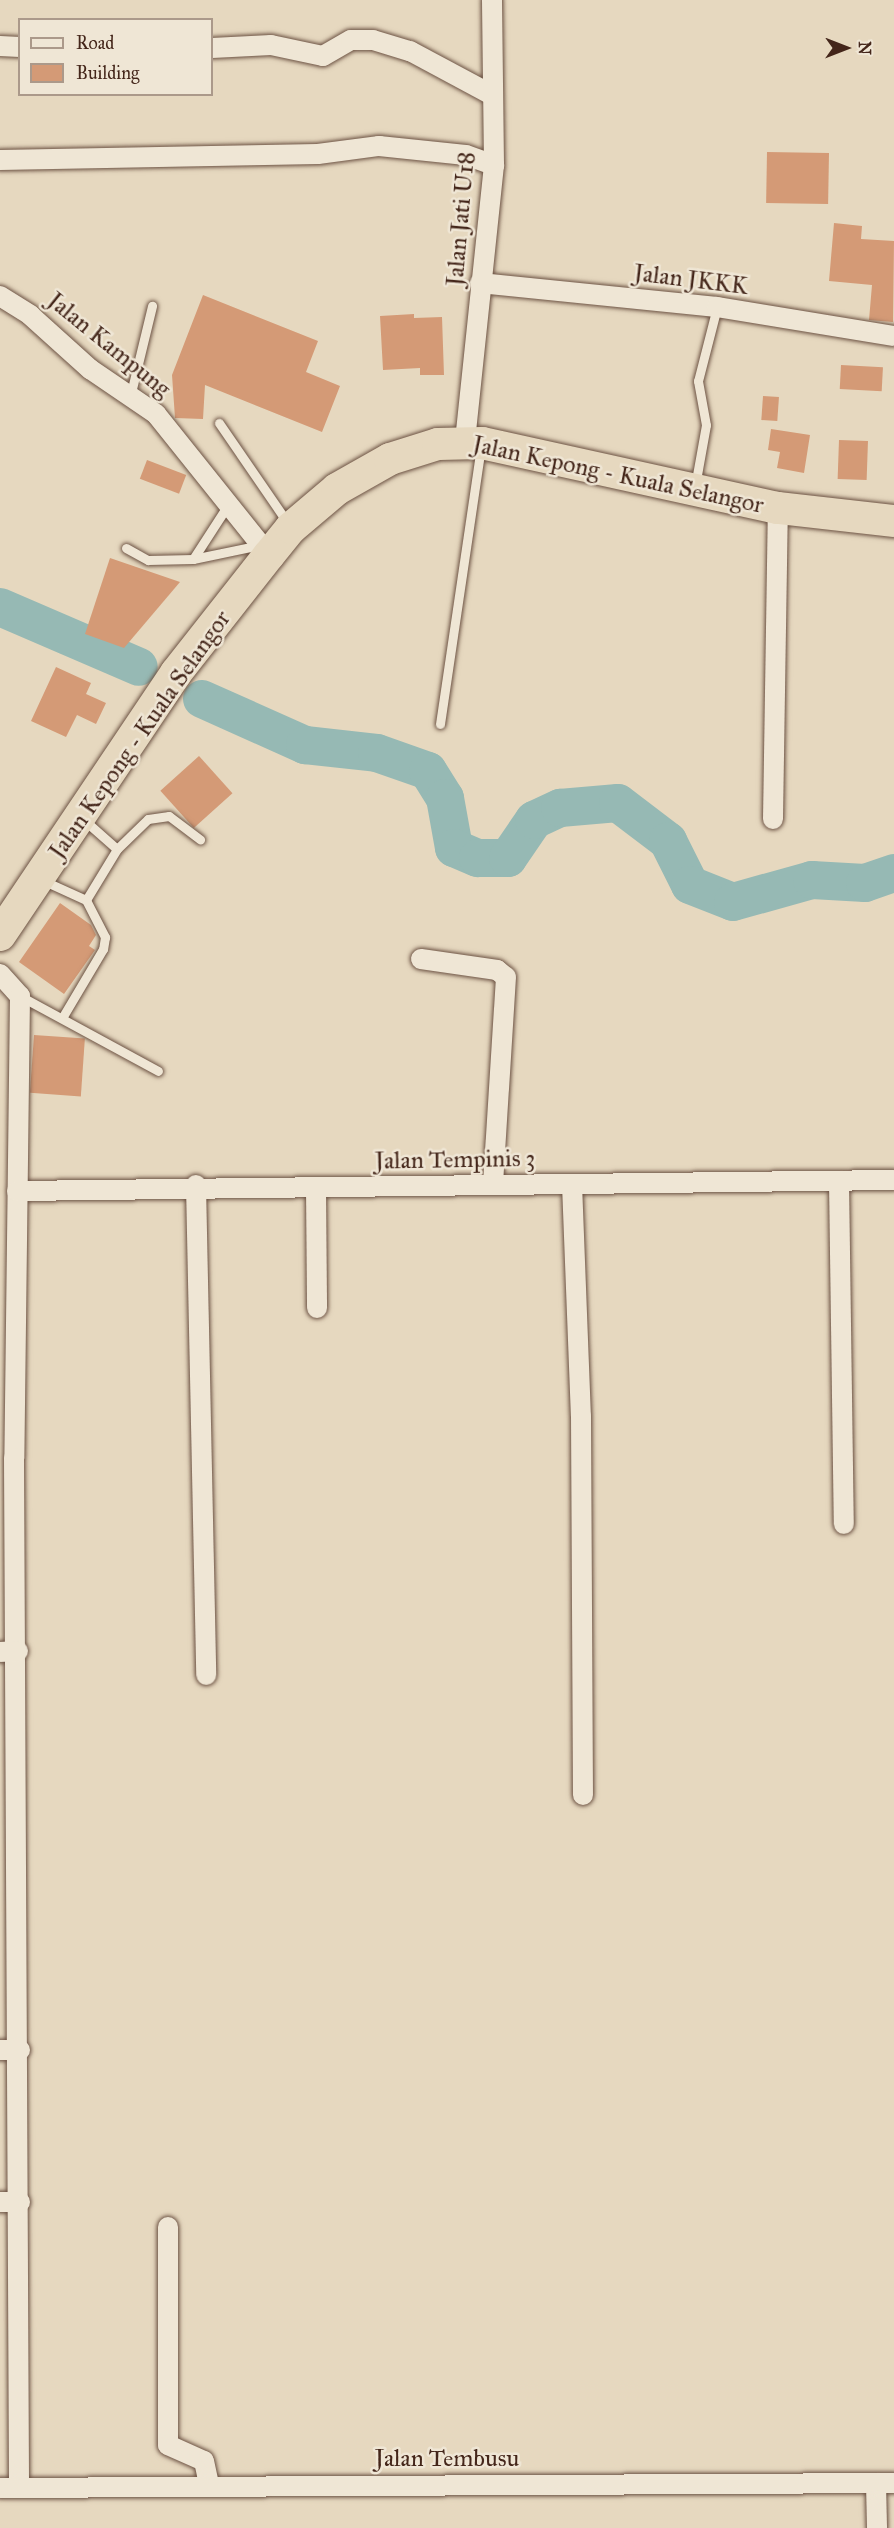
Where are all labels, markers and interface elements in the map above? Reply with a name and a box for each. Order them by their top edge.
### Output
legend [18,18,213,96]
north arrow [816,18,876,78]
text: Road [76,32,114,54]
text: N [855,41,874,55]
text: Building [76,62,139,84]
street label: Jalan Jati U18 [441,151,481,287]
street label: Jalan JKKK [632,259,750,301]
street label: Jalan Kampung [42,286,176,404]
street label: Jalan Kepong - Kuala Selangor [470,430,766,520]
street label: Jalan Kepong - Kuala Selangor [43,605,237,865]
street label: Jalan Tempinis 3 [375,1144,535,1176]
street label: Jalan Tembusu [375,2445,519,2473]

